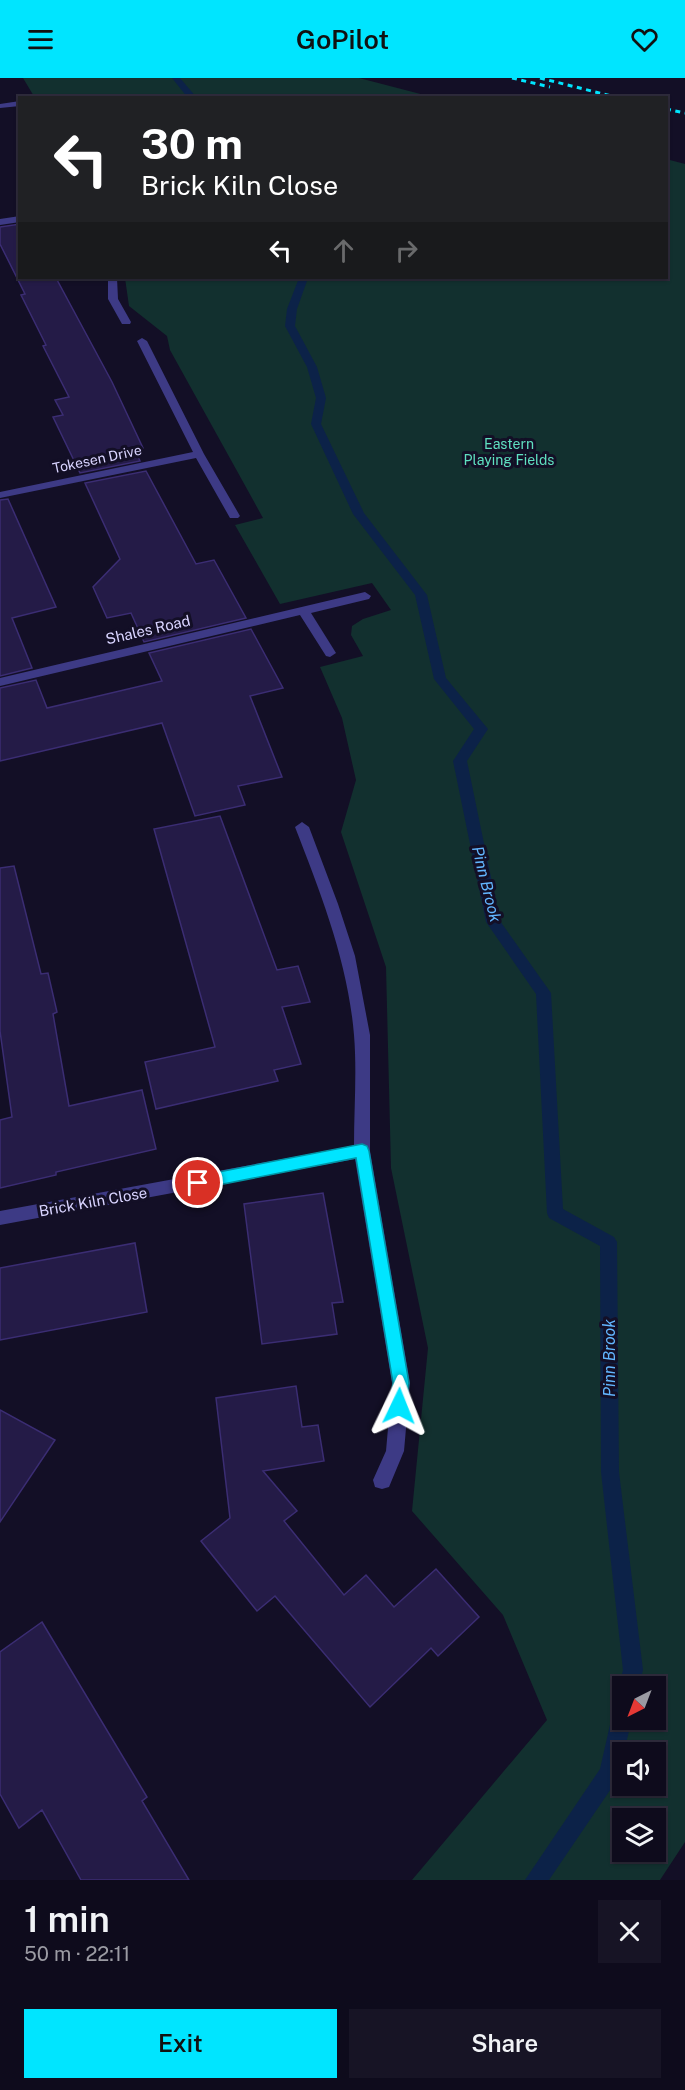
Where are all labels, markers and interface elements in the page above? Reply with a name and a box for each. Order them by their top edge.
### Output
icon: menu [24,23,57,56]
text: GoPilot [296,23,389,55]
icon: heart [628,23,661,56]
text: 30 m [141,119,243,168]
icon: left [42,120,120,198]
text: Brick Kiln Close [141,169,338,201]
icon: left [264,234,297,267]
icon: ahead [327,234,360,267]
icon: right [390,234,423,267]
park label: Eastern Playing Fields [464,436,554,468]
street label: Tokesen Drive [51,442,143,476]
street label: Shales Road [104,612,192,648]
water label: Pinn Brook [468,844,505,924]
pin [172,1157,223,1208]
icon: arrive [181,1166,214,1199]
street label: Brick Kiln Close [37,1184,148,1219]
water label: Pinn Brook [600,1319,619,1397]
position arrow [367,1374,431,1438]
north arrow [612,1676,666,1730]
map controls [612,1676,666,1862]
button: sound [612,1742,666,1796]
button: layers [612,1808,666,1862]
text: 1 min [24,1898,110,1940]
button: close [598,1900,661,1963]
text: 50 m · 22:11 [24,1942,130,1966]
button: Exit [24,2009,337,2078]
button: Share [349,2009,661,2078]

